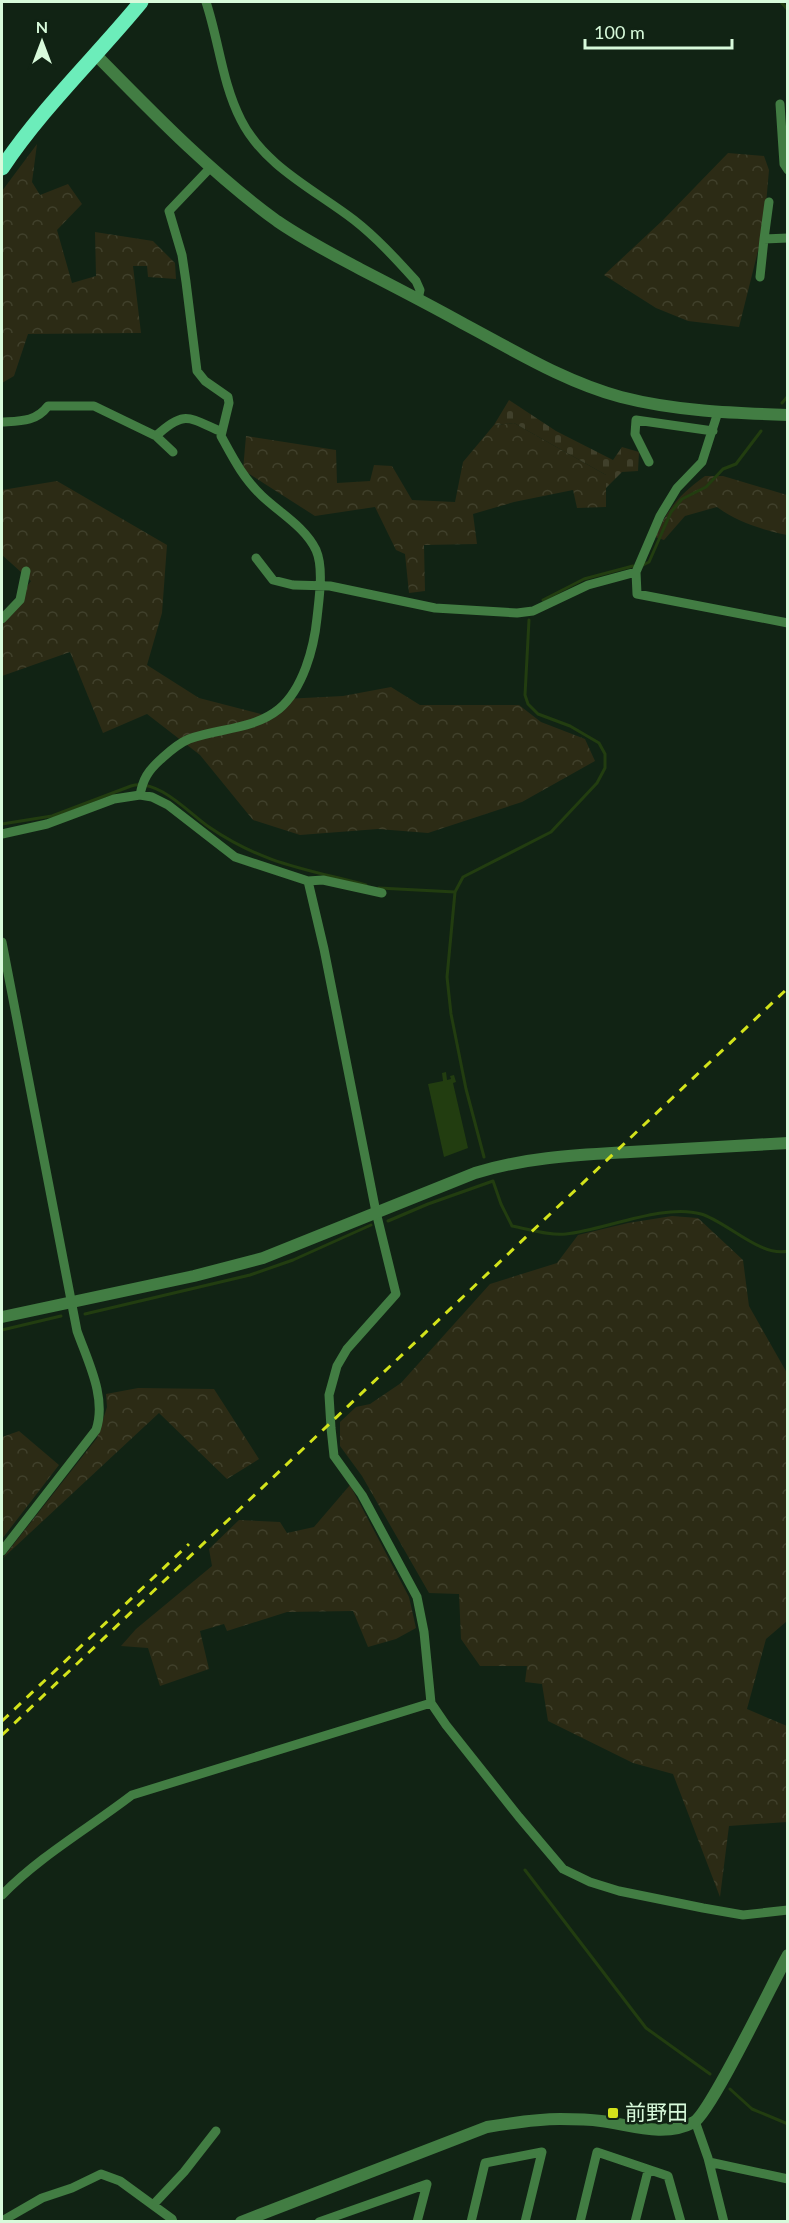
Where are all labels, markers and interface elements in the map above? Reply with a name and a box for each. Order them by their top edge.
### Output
north arrow [12,12,72,72]
scale bar [585,12,732,50]
text: N [36,17,48,36]
text: 100 m [594,21,645,43]
place label: 前野田 [625,2099,688,2124]
marker: 前野田 [606,2106,620,2120]

